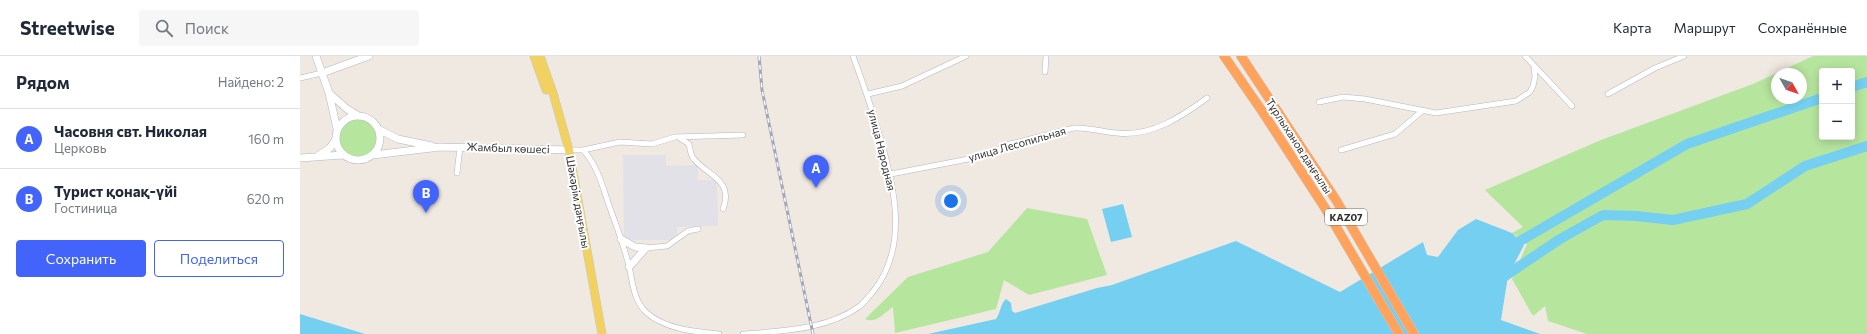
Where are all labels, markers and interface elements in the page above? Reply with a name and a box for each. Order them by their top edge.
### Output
search box [139,10,419,46]
text: Streetwise [20,16,115,39]
icon: search [153,17,175,39]
text: Поиск [185,19,229,37]
text: Карта [1613,19,1651,36]
text: Маршрут [1673,19,1736,36]
text: Сохранённые [1758,19,1847,36]
north arrow [1771,68,1807,104]
map controls [1819,68,1855,140]
button: + [1819,68,1855,104]
text: Рядом [16,72,70,93]
text: Найдено: 2 [218,74,284,90]
street label: Тұрлыханов даңғылы [1264,96,1335,196]
button: − [1819,104,1855,140]
street label: улица Народная [866,108,899,192]
text: Часовня свт. Николая [54,122,207,140]
street label: улица Лесопильная [967,123,1067,164]
text: A [24,131,34,147]
text: 160 m [248,131,284,147]
text: Церковь [54,140,106,156]
street label: Жамбыл көшесі [466,140,550,155]
street label: Шәкәрім даңғылы [564,155,593,249]
pin: A [803,155,829,188]
pin: B [413,180,439,213]
text: Турист қонақ-үйі [54,182,177,200]
text: B [25,191,33,207]
text: 620 m [247,191,284,207]
your location [941,191,961,211]
text: Гостиница [54,200,117,216]
road number: KAZ07 [1325,209,1367,225]
button: Сохранить [16,240,146,277]
button: Поделиться [154,240,284,277]

